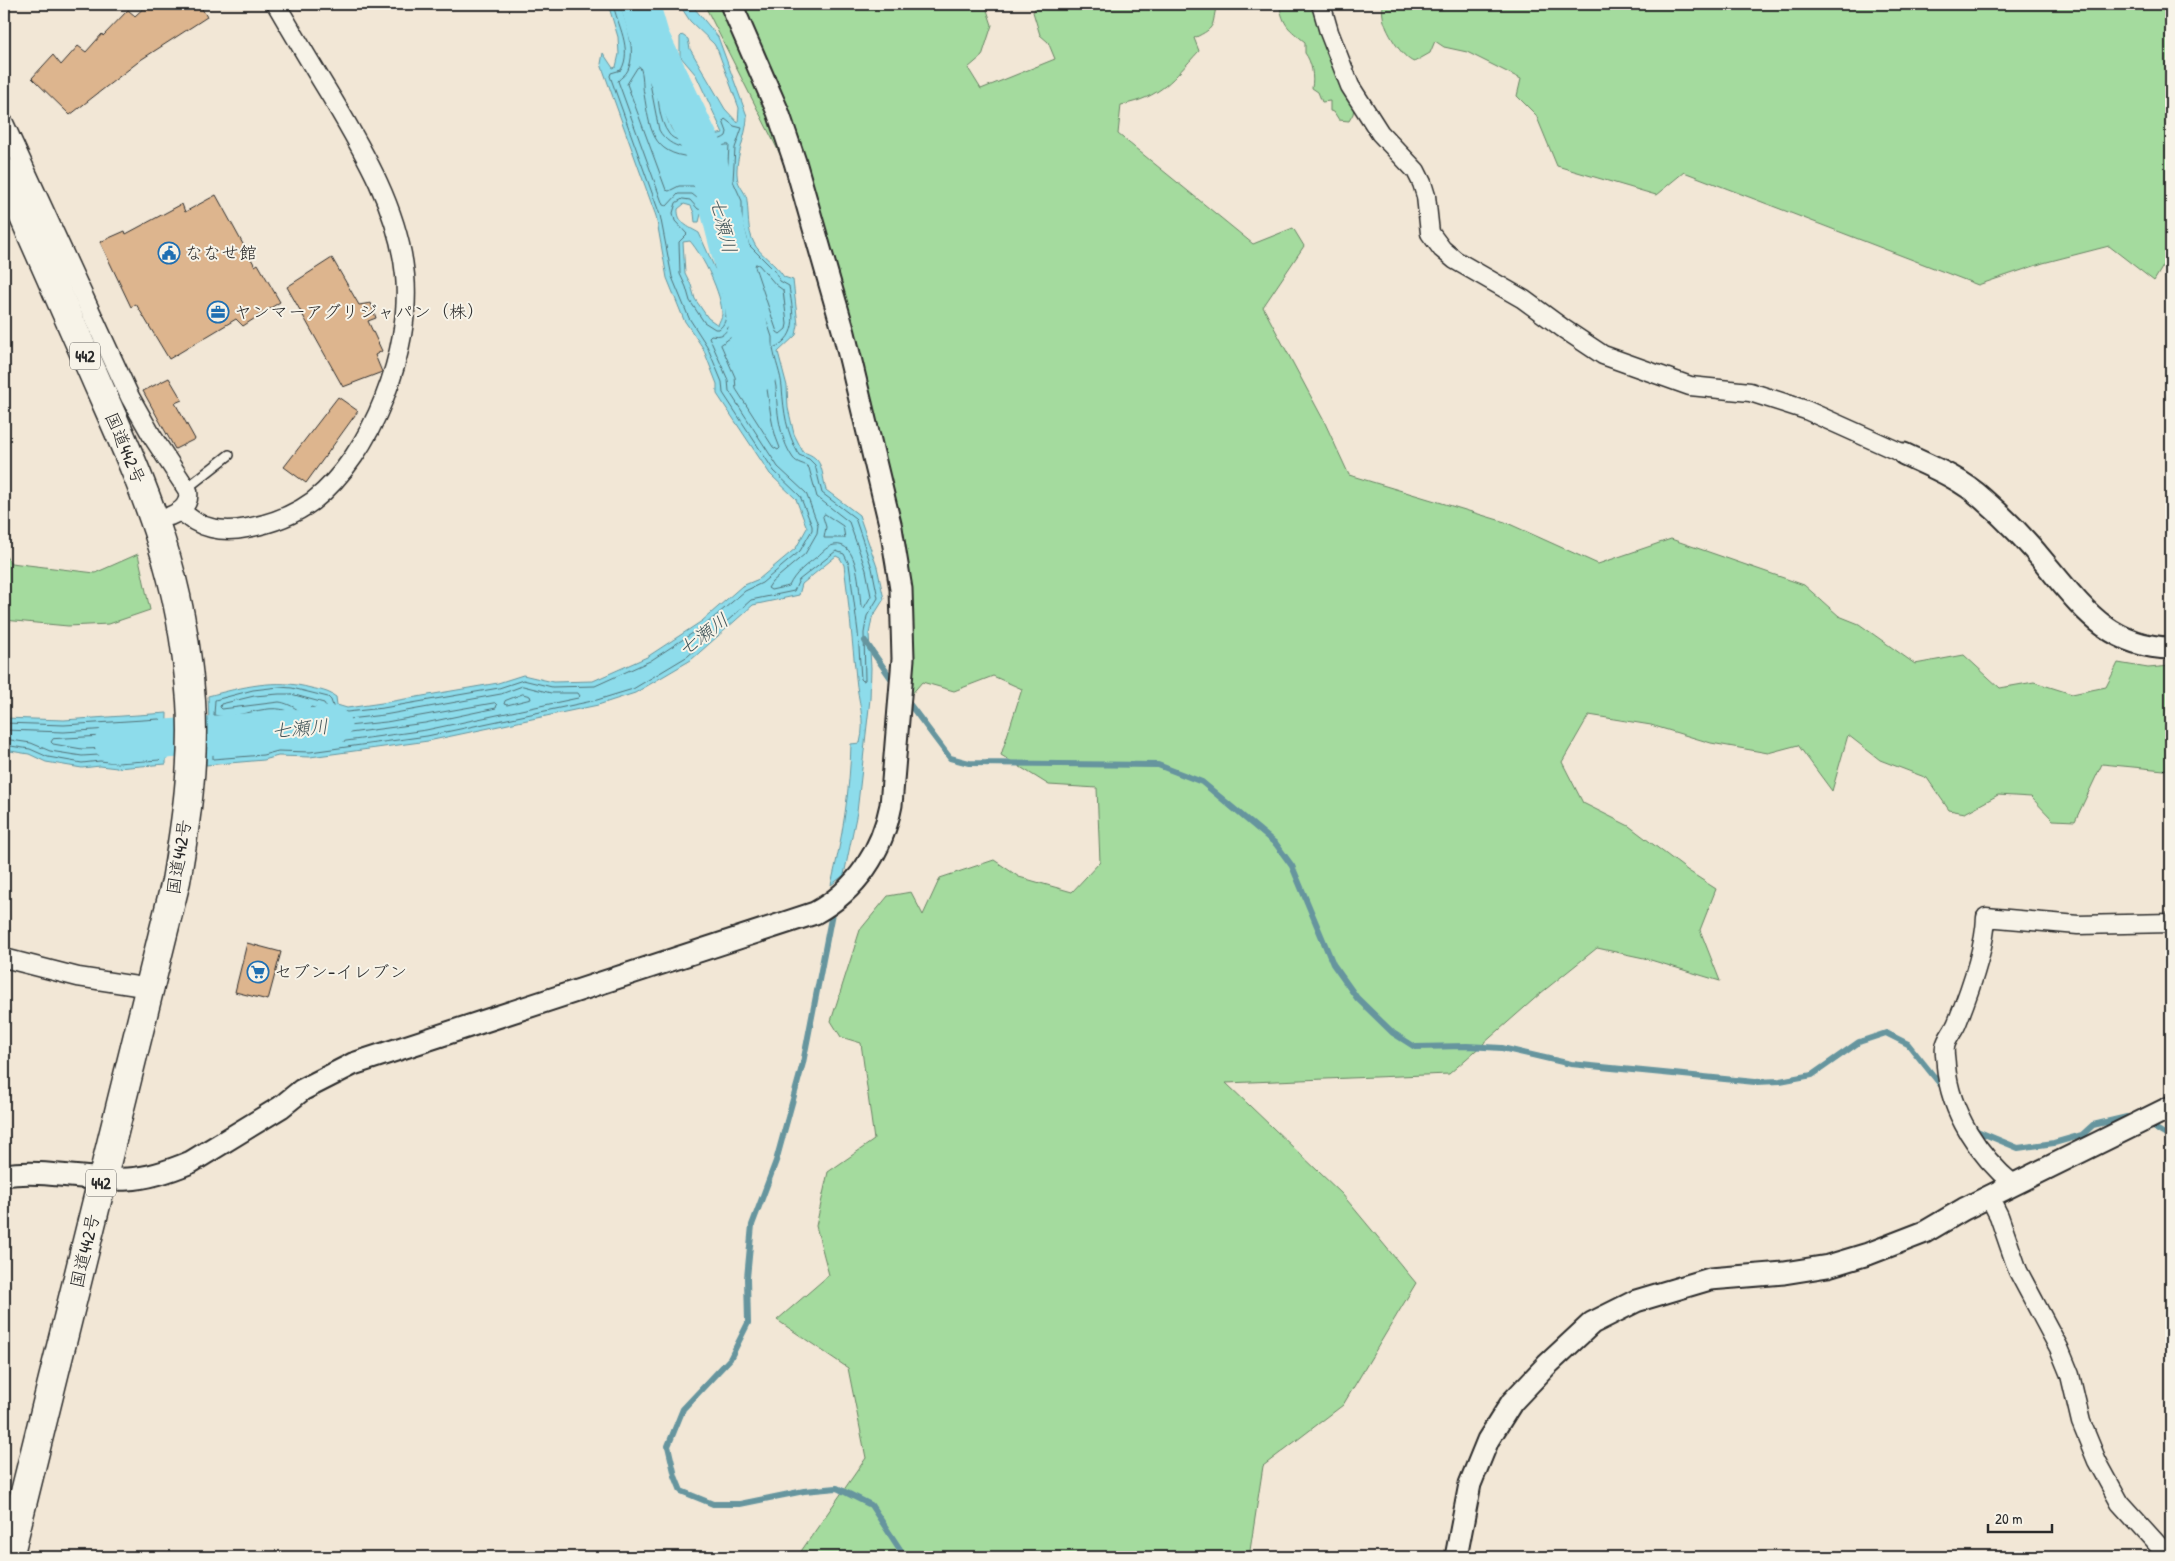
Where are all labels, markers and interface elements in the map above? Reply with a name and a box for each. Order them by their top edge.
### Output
water label: 七瀬川 [704,194,744,256]
place label: ななせ館 [185,240,257,265]
public building icon: ななせ館 [157,241,181,265]
place label: ヤンマーアグリジャパン（株） [234,299,485,324]
office icon: ヤンマーアグリジャパン（株） [206,300,230,324]
road number: 442 [70,342,100,370]
street label: 国道442号 [99,408,152,488]
water label: 七瀬川 [672,607,734,661]
water label: 七瀬川 [270,713,330,743]
street label: 国道442号 [160,817,197,896]
place label: セブン-イレブン [274,959,407,984]
supermarket icon: セブン-イレブン [246,960,270,984]
road number: 442 [86,1170,116,1196]
street label: 国道442号 [64,1211,105,1291]
scale bar [1988,1501,2051,1533]
text: 20 m [1995,1508,2022,1529]

